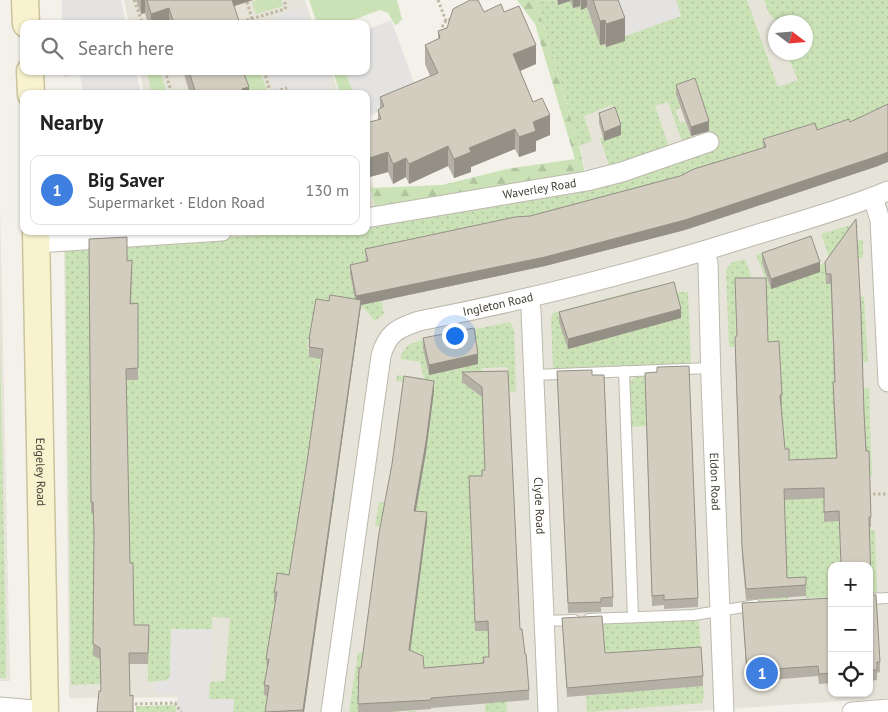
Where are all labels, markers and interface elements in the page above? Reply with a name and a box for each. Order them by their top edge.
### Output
north arrow [768,15,813,60]
search box [20,20,370,75]
icon: search [38,34,66,62]
text: Search here [78,36,174,60]
text: Nearby [40,109,103,136]
text: Big Saver [88,168,164,192]
street label: Waverley Road [502,175,577,202]
text: 1 [52,180,62,200]
text: 130 m [306,180,349,200]
text: Supermarket · Eldon Road [88,192,265,212]
street label: Ingleton Road [461,289,535,319]
your location [442,323,468,349]
street label: Edgeley Road [33,437,49,506]
street label: Eldon Road [707,452,724,511]
street label: Clyde Road [531,477,548,535]
map controls [828,562,873,697]
button: + [828,562,873,607]
button: − [828,607,873,652]
button: locate [828,652,873,697]
pin: 1 [746,654,778,692]

